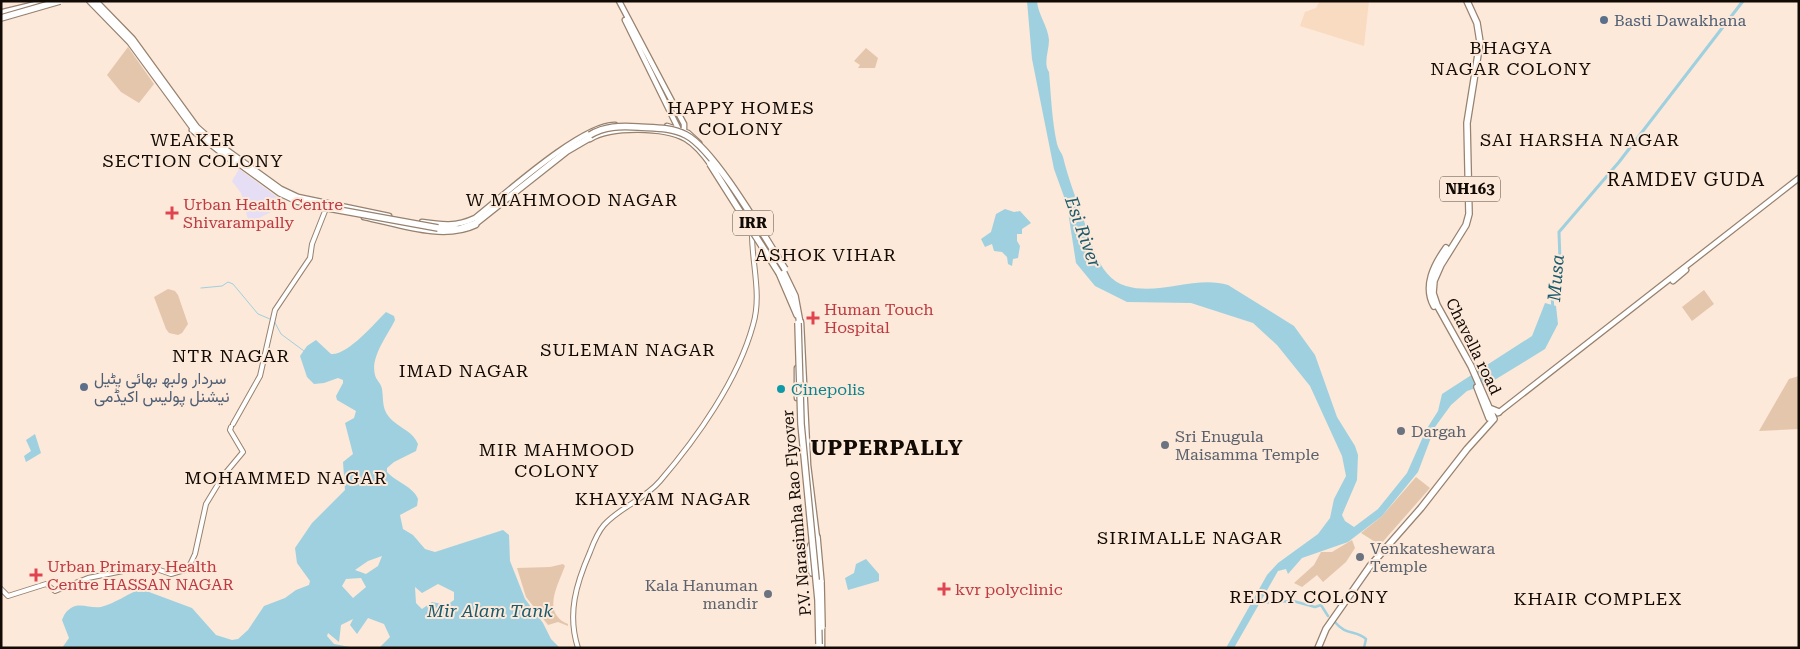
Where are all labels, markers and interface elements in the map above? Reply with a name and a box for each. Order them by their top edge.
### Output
place label: Basti Dawakhana [1614,11,1746,30]
marker: Basti Dawakhana [1598,14,1610,26]
district label: BHAGYA NAGAR COLONY [1430,37,1592,79]
district label: HAPPY HOMES COLONY [667,97,815,139]
district label: WEAKER SECTION COLONY [102,129,284,171]
district label: SAI HARSHA NAGAR [1480,129,1680,150]
district label: RAMDEV GUDA [1607,168,1765,191]
road number: NH163 [1440,176,1500,202]
district label: W MAHMOOD NAGAR [466,189,678,210]
water label: Esi River [1061,193,1106,271]
place label: Urban Health Centre Shivarampally [183,195,343,232]
marker: Urban Health Centre Shivarampally [165,206,179,220]
road number: IRR [733,210,773,236]
district label: ASHOK VIHAR [755,244,897,265]
water label: Musa [1543,253,1568,303]
street label: Chavella road [1442,295,1505,398]
place label: Human Touch Hospital [824,300,934,337]
marker: Human Touch Hospital [806,311,820,325]
district label: SULEMAN NAGAR [540,339,716,360]
district label: NTR NAGAR [172,345,290,366]
district label: IMAD NAGAR [399,360,529,381]
place label: سردار ولبھ بھائی پٹیل نیشنل پولیس اکیڈمی [94,369,230,408]
place label: Cinepolis [791,380,865,399]
marker: سردار ولبھ بھائی پٹیل نیشنل پولیس اکیڈمی [78,381,90,393]
marker: Cinepolis [775,383,787,395]
street label: P.V. Narasimha Rao Flyover [778,409,815,617]
place label: Dargah [1411,422,1466,441]
marker: Dargah [1395,425,1407,437]
place label: Sri Enugula Maisamma Temple [1175,427,1319,464]
district label: UPPERPALLY [810,436,964,460]
district label: MIR MAHMOOD COLONY [479,439,635,481]
marker: Sri Enugula Maisamma Temple [1159,439,1171,451]
district label: MOHAMMED NAGAR [185,467,387,488]
district label: KHAYYAM NAGAR [575,488,751,509]
district label: SIRIMALLE NAGAR [1097,527,1283,548]
place label: Venkateshewara Temple [1370,539,1495,576]
marker: Venkateshewara Temple [1354,551,1366,563]
place label: Urban Primary Health Centre HASSAN NAGAR [47,557,234,594]
marker: Urban Primary Health Centre HASSAN NAGAR [29,568,43,582]
place label: Kala Hanuman mandir [645,576,758,613]
place label: kvr polyclinic [955,580,1063,599]
marker: kvr polyclinic [937,582,951,596]
district label: REDDY COLONY [1229,586,1389,607]
marker: Kala Hanuman mandir [762,588,774,600]
district label: KHAIR COMPLEX [1513,588,1683,609]
water label: Mir Alam Tank [426,600,553,621]

